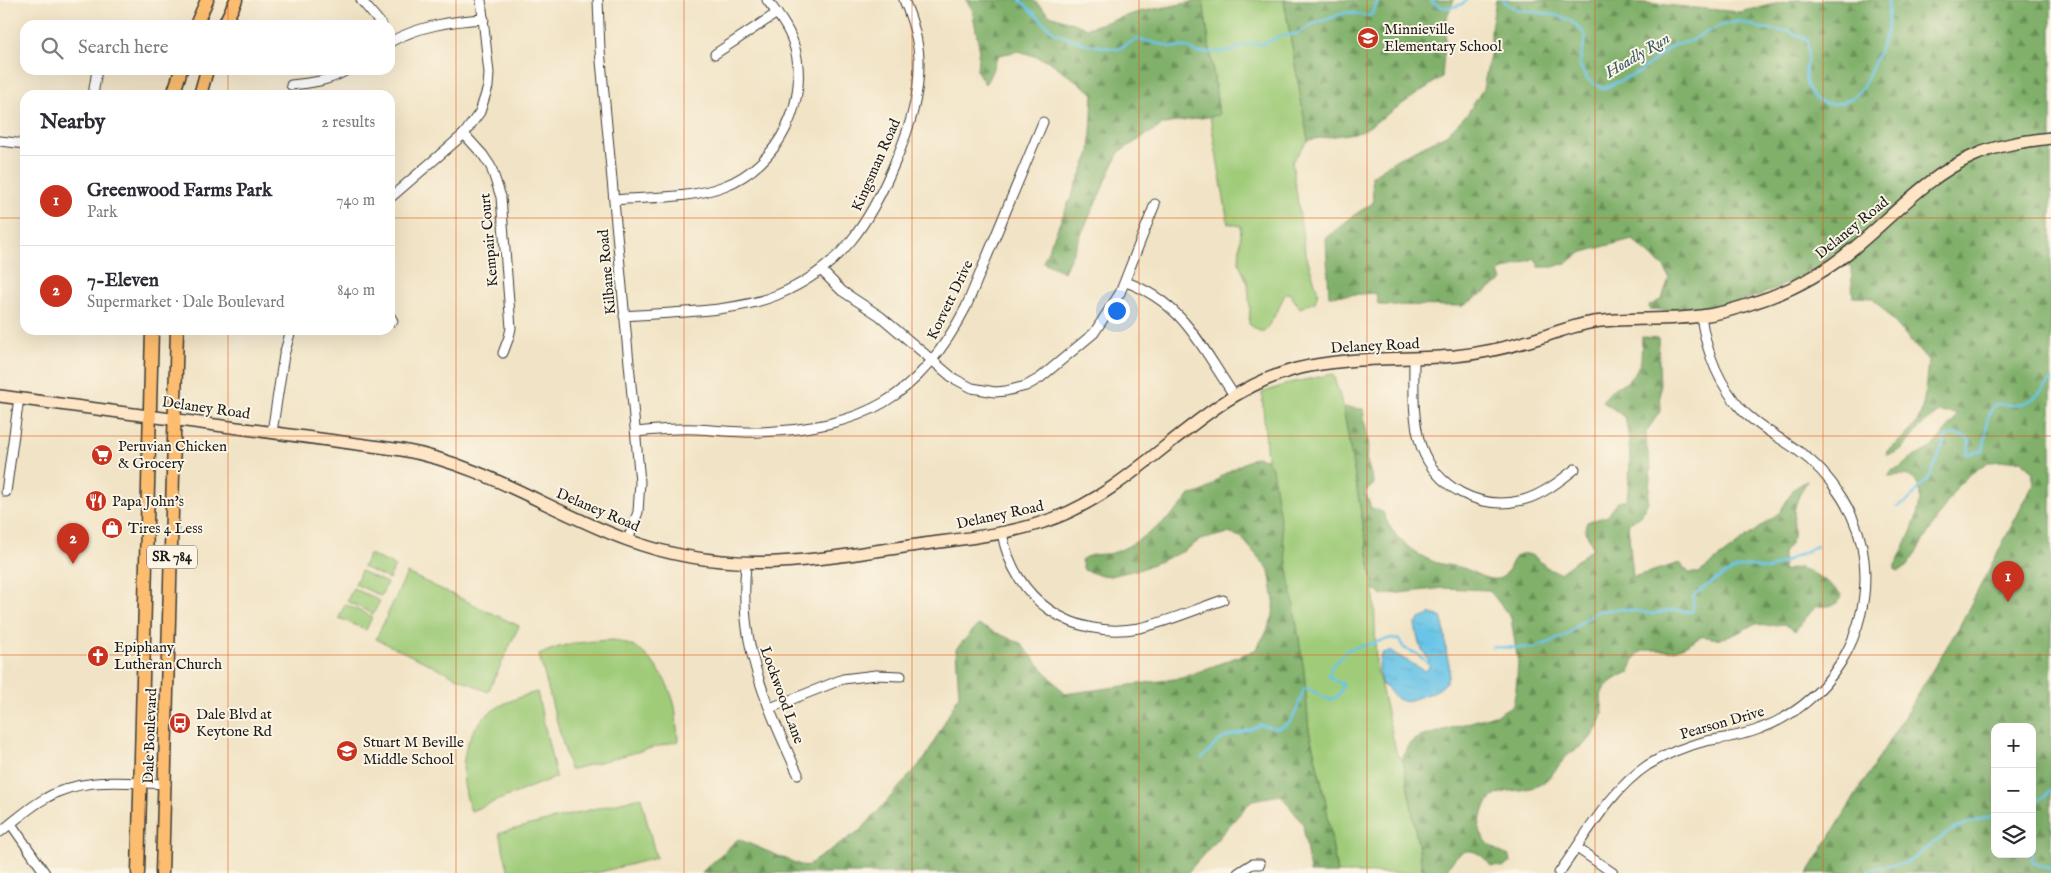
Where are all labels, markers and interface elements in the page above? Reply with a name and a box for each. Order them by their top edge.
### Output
search box [20,20,395,75]
place label: Minnieville Elementary School [1384,20,1503,56]
school or university icon: Minnieville Elementary School [1356,26,1380,50]
water label: Hoadly Run [1601,29,1674,84]
icon: search [38,34,66,62]
text: Search here [78,36,169,60]
text: Nearby [40,109,105,136]
text: 2 results [321,113,375,133]
street label: Kingsman Road [847,115,905,214]
text: Greenwood Farms Park [87,179,272,203]
text: 1 [53,191,59,211]
text: 740 m [336,191,375,211]
street label: Kempair Court [475,192,503,288]
street label: Delaney Road [1811,192,1893,263]
text: Park [87,203,117,223]
street label: Kilbane Road [594,228,620,315]
street label: Korvett Drive [923,257,978,343]
text: 7-Eleven [87,269,159,293]
text: 2 [52,281,60,301]
text: 840 m [337,281,375,301]
text: Supermarket · Dale Boulevard [87,293,285,313]
your location [1104,298,1130,324]
street label: Delaney Road [1330,334,1421,358]
street label: Delaney Road [161,392,252,424]
place label: Peruvian Chicken & Grocery [118,437,227,473]
supermarket icon: Peruvian Chicken & Grocery [90,443,114,467]
street label: Delaney Road [553,484,644,537]
restaurant icon: Papa John's [84,489,108,513]
place label: Papa John's [112,492,184,511]
street label: Delaney Road [955,496,1046,534]
shop icon: Tires 4 Less [100,516,124,540]
place label: Tires 4 Less [128,519,203,538]
pin: 2 [57,523,89,564]
road number: SR 784 [147,546,197,568]
pin: 1 [1992,561,2024,602]
place label: Epiphany Lutheran Church [114,638,222,674]
church icon: Epiphany Lutheran Church [86,644,110,668]
street label: Lockwood Lane [756,644,808,746]
street label: Dale Boulevard [139,687,161,784]
street label: Pearson Drive [1678,702,1766,744]
place label: Dale Blvd at Keytone Rd [196,705,273,741]
bus stop icon: Dale Blvd at Keytone Rd [168,711,192,735]
map controls [1991,723,2036,858]
button: + [1991,723,2036,768]
place label: Stuart M Beville Middle School [363,733,464,769]
school or university icon: Stuart M Beville Middle School [335,739,359,763]
button: − [1991,768,2036,813]
button: layers [1991,813,2036,858]

